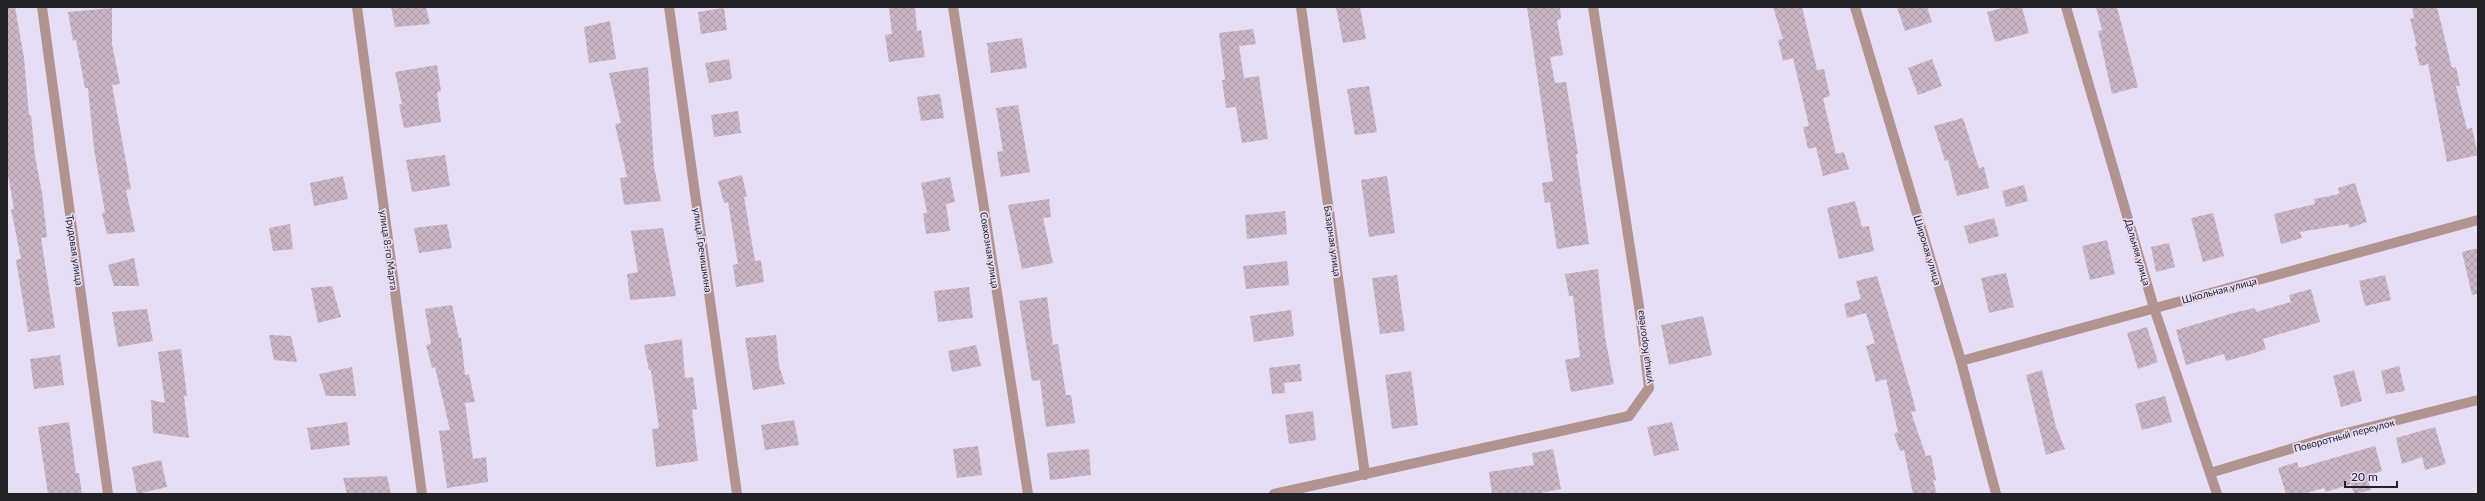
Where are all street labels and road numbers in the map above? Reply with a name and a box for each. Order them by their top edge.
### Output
street label: Базарная улица [1322,205,1344,277]
street label: улица Гречишкина [691,207,715,293]
street label: улица 8-го Марта [377,209,401,291]
street label: Совхозная улица [978,211,1002,289]
street label: Широкая улица [1912,213,1944,287]
street label: Трудовая улица [64,214,86,286]
street label: Дальняя улица [2123,217,2153,287]
street label: Школьная улица [2180,274,2258,306]
street label: улица Королёва [1634,309,1654,384]
street label: Поворотный переулок [2292,416,2396,454]

